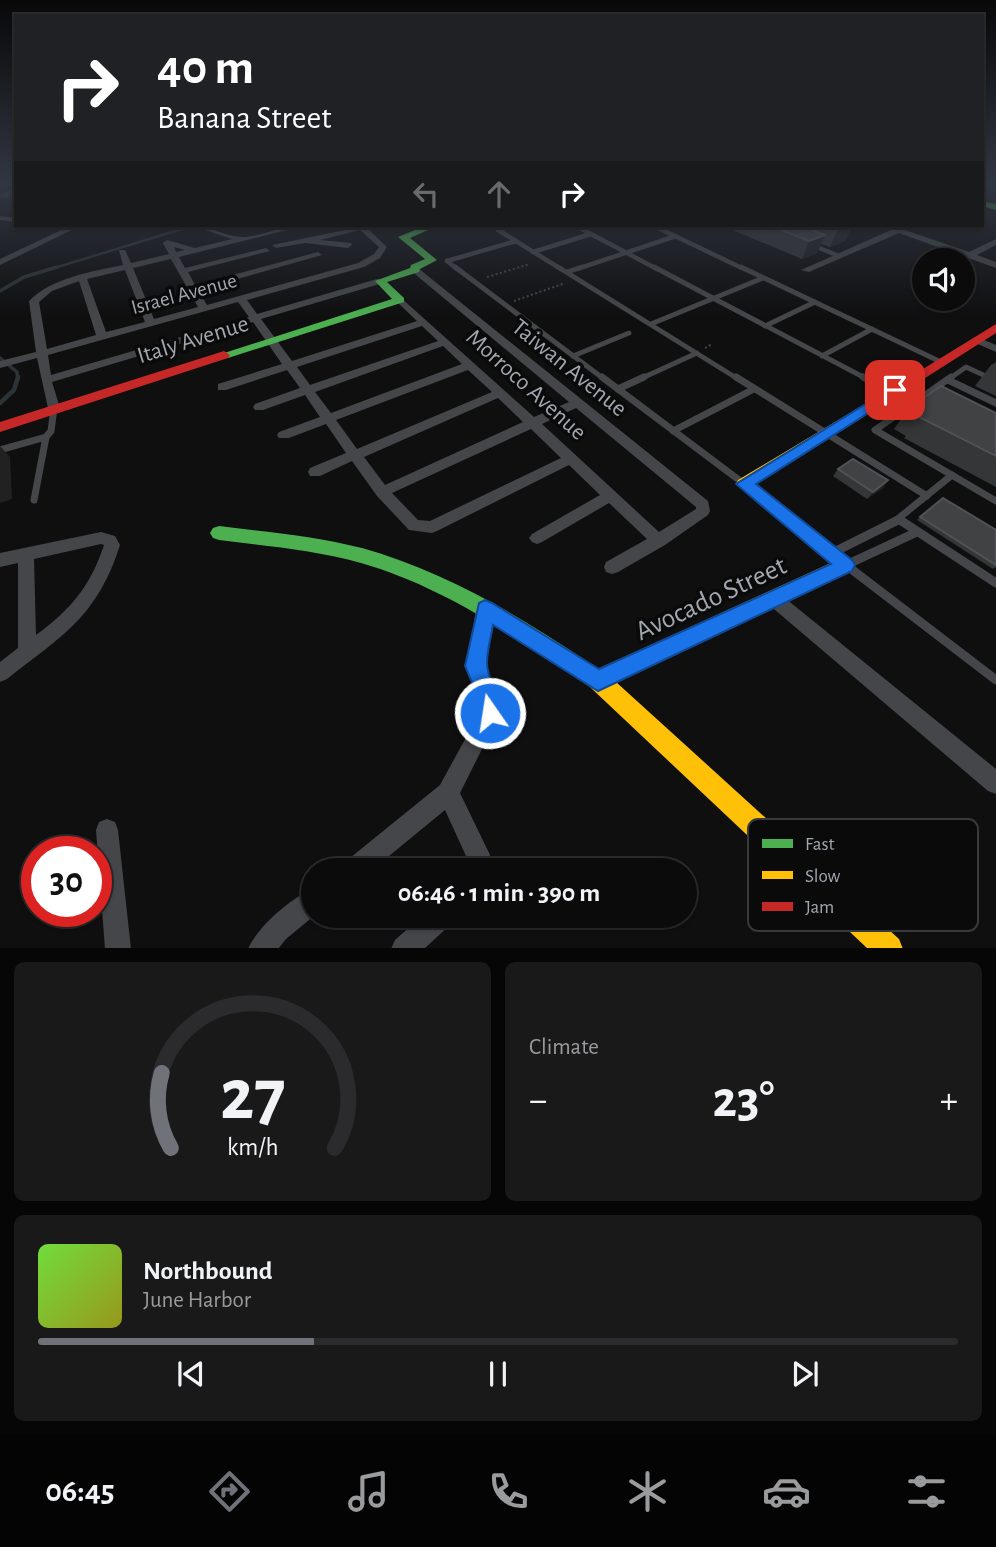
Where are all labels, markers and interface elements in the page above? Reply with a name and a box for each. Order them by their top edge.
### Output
icon: right [42,42,133,133]
text: 40 m [157,44,254,93]
text: Banana Street [157,102,332,134]
icon: left [407,175,445,213]
icon: ahead [480,175,518,213]
icon: right [553,175,591,213]
map controls [912,248,975,311]
button: sound [912,248,975,311]
street label: Israel Avenue [129,270,239,318]
street label: Italy Avenue [134,312,252,368]
street label: Taiwan Avenue [507,315,631,421]
street label: Morroco Avenue [461,325,591,445]
pin [865,360,925,420]
icon: arrive [876,371,914,409]
street label: Avocado Street [631,552,791,646]
position arrow [453,676,527,750]
legend [748,819,978,931]
text: Fast [805,835,835,854]
speed limit sign: 30 [21,836,112,927]
text: Slow [805,867,841,886]
text: 06:46 · 1 min · 390 m [398,880,600,906]
text: Jam [805,898,834,917]
text: Climate [529,1036,599,1059]
text: 27 [220,1060,285,1133]
text: 23° [712,1074,775,1126]
text: − [529,1082,547,1120]
text: + [940,1082,958,1120]
text: km/h [227,1134,278,1159]
text: Northbound [143,1258,272,1284]
text: June Harbor [143,1289,251,1312]
icon: previous [172,1355,210,1393]
icon: pause [479,1355,517,1393]
icon: next [786,1355,824,1393]
icon: directions [205,1467,254,1516]
icon: music [344,1467,393,1516]
icon: phone [484,1467,533,1516]
icon: climate [623,1467,672,1516]
icon: car [762,1467,811,1516]
icon: filters [902,1467,951,1516]
text: 06:45 [45,1475,115,1507]

